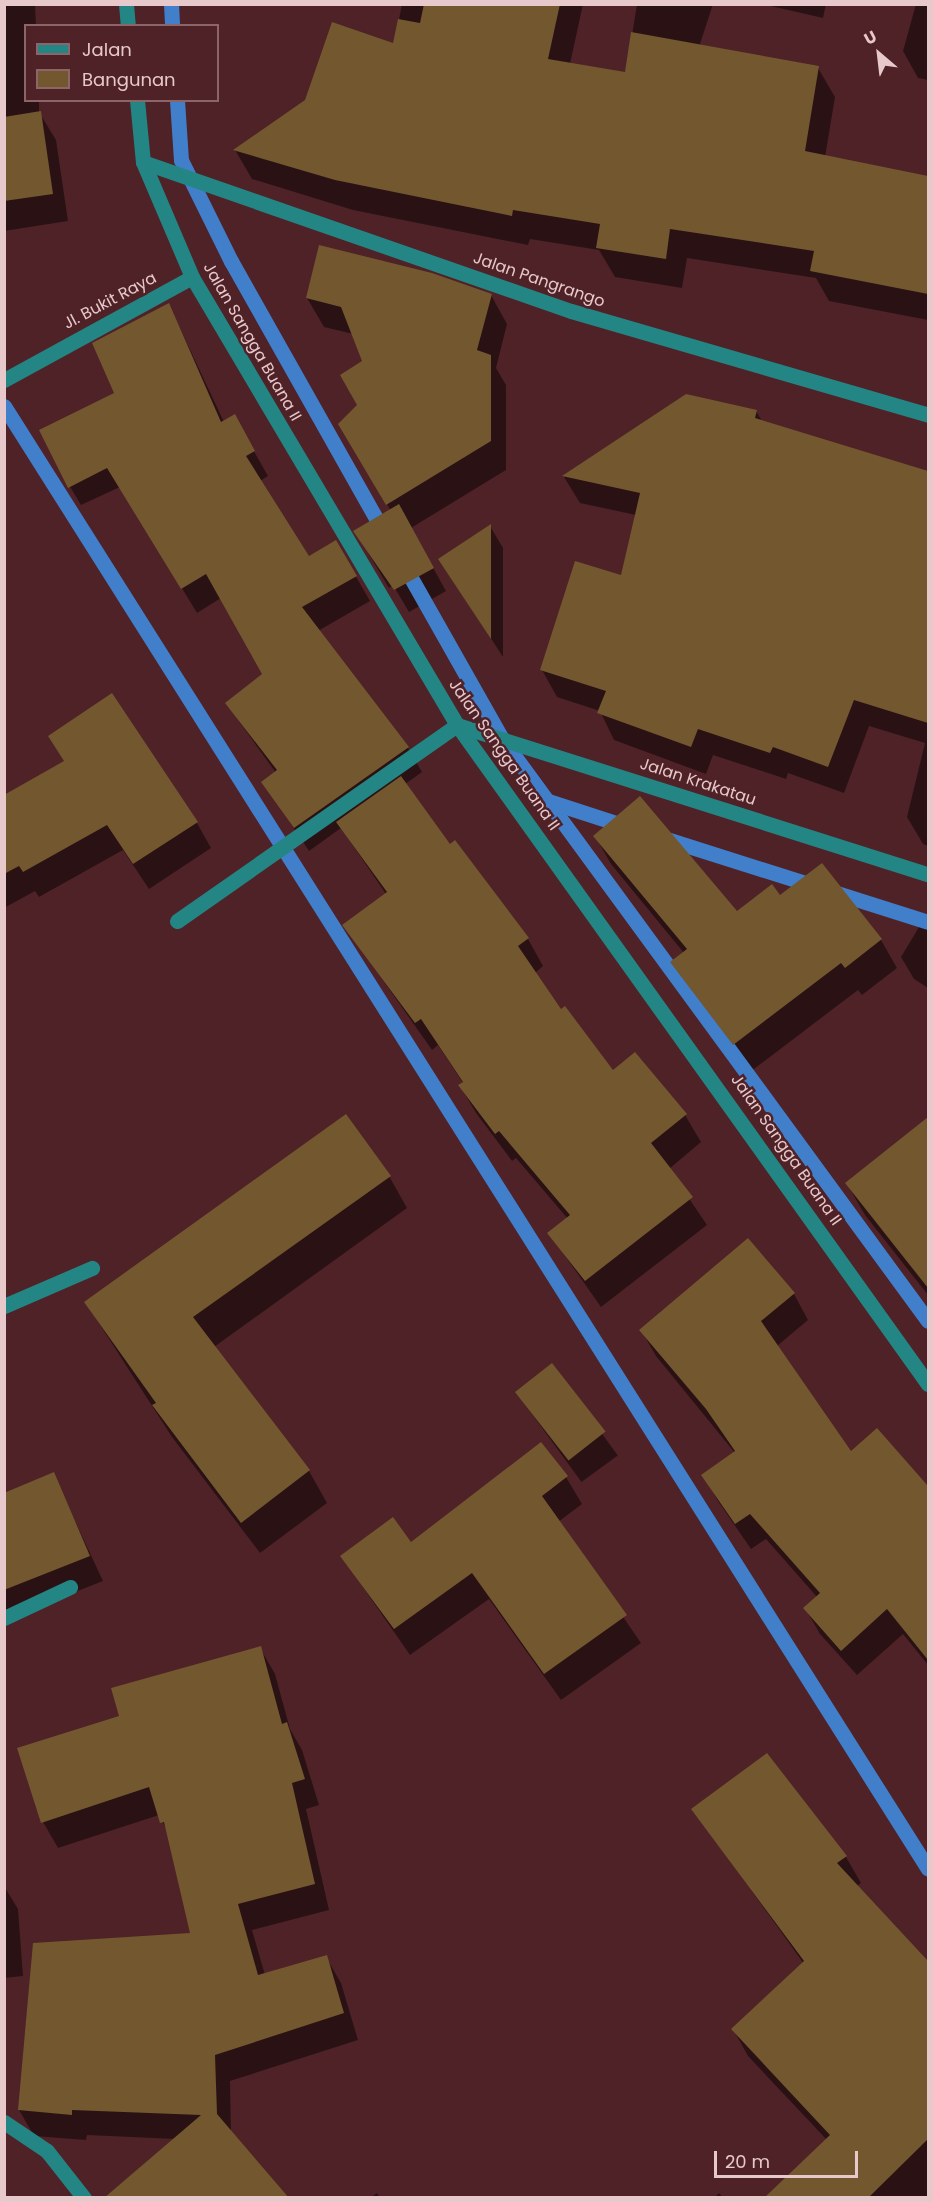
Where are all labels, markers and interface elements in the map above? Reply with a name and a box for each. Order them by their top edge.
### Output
legend [24,24,219,102]
north arrow [849,24,909,84]
text: U [860,25,881,50]
text: Jalan [82,37,132,62]
text: Bangunan [82,67,176,92]
street label: Jalan Pangrango [471,248,607,312]
street label: Jalan Sangga Buana II [199,259,305,425]
street label: Jl. Bukit Raya [60,268,160,334]
street label: Jalan Sangga Buana II [445,676,563,834]
street label: Jalan Krakatau [638,754,758,810]
street label: Jalan Sangga Buana II [727,1071,845,1229]
scale bar [717,2139,861,2177]
text: 20 m [725,2149,770,2174]

